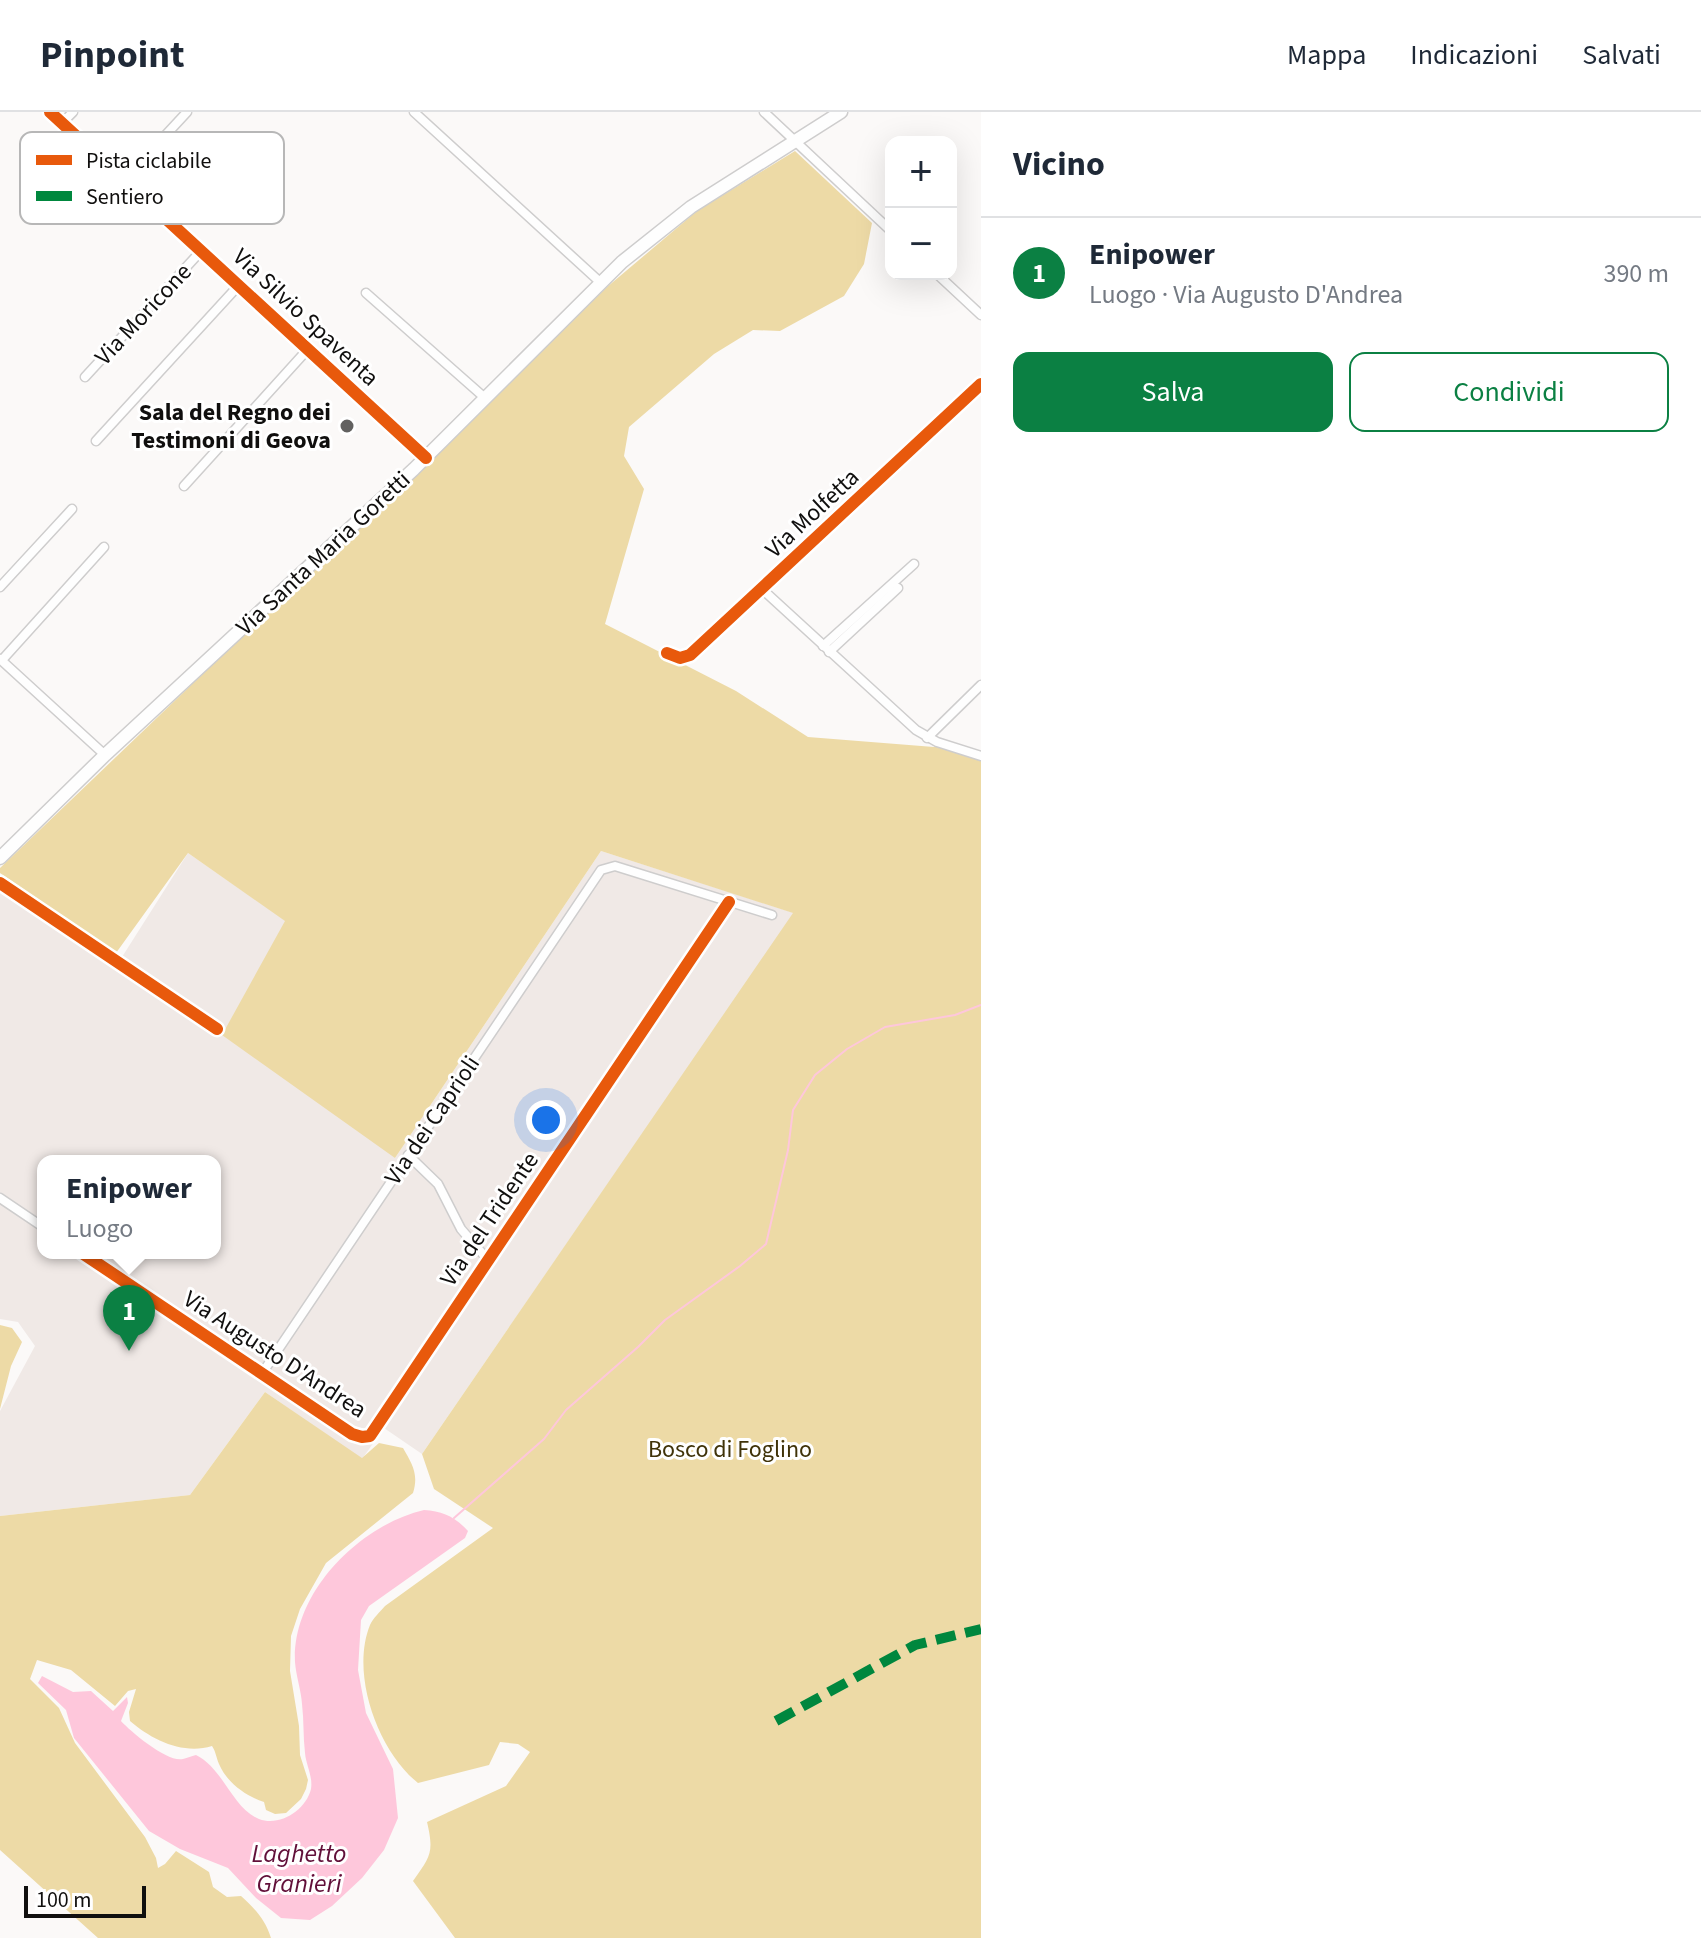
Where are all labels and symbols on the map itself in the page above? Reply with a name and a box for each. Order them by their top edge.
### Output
legend [20,132,284,224]
text: Pista ciclabile [86,145,211,177]
text: Sentiero [86,181,164,213]
street label: Via Silvio Spaventa [225,240,387,395]
street label: Via Moricone [87,255,200,373]
place label: Sala del Regno dei Testimoni di Geova [131,395,331,458]
marker: Sala del Regno dei Testimoni di Geova [338,417,356,435]
street label: Via Molfetta [757,460,867,566]
street label: Via Santa Maria Goretti [228,463,419,644]
street label: Via dei Caprioli [376,1049,489,1192]
your location [526,1100,566,1140]
street label: Via del Tridente [431,1145,547,1293]
street label: Via Augusto D'Andrea [176,1282,373,1427]
pin: 1 [103,1285,155,1351]
park label: Bosco di Foglino [648,1432,812,1467]
water label: Laghetto Granieri [252,1835,346,1902]
scale bar [24,1882,146,1918]

